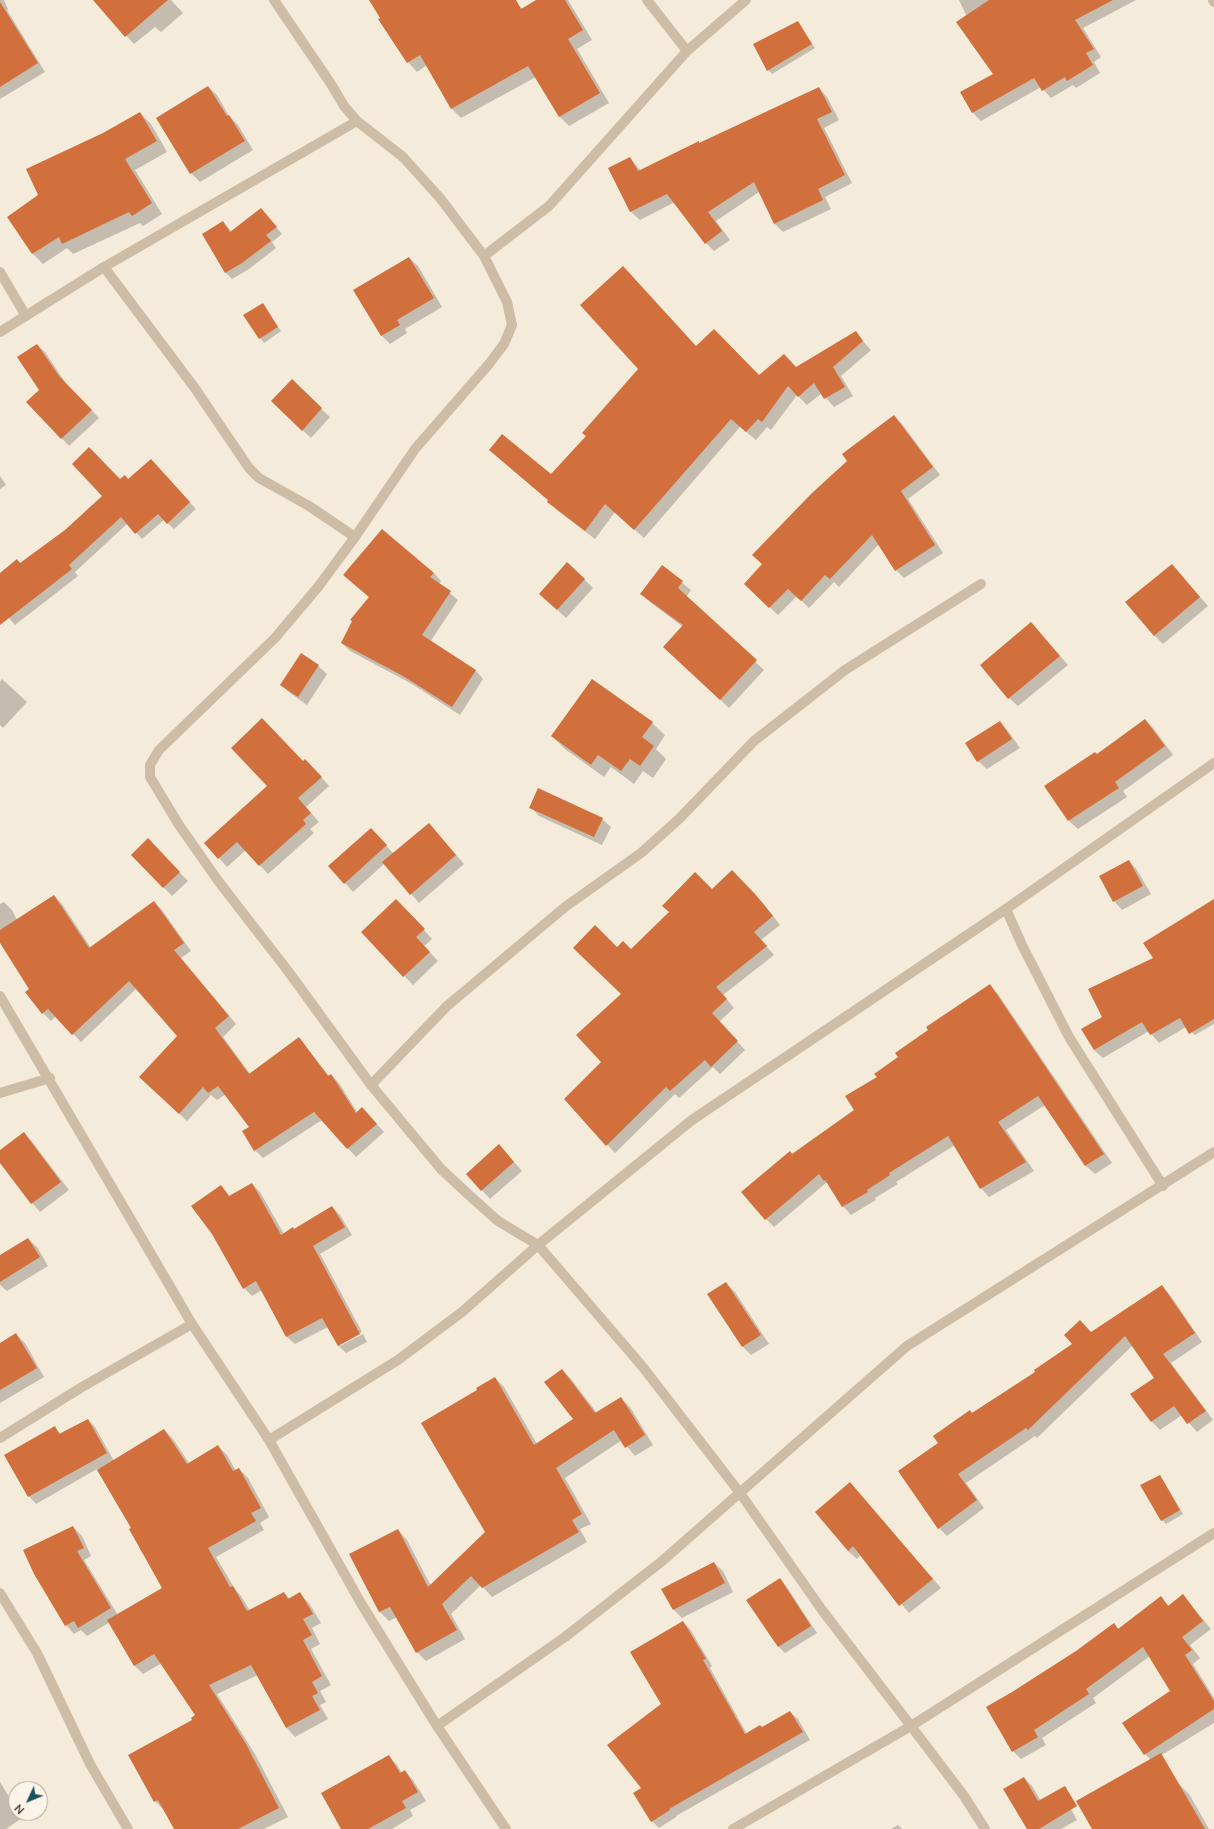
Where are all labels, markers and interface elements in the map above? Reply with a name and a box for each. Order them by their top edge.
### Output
north arrow [8,1781,48,1821]
text: N [11,1801,28,1817]

